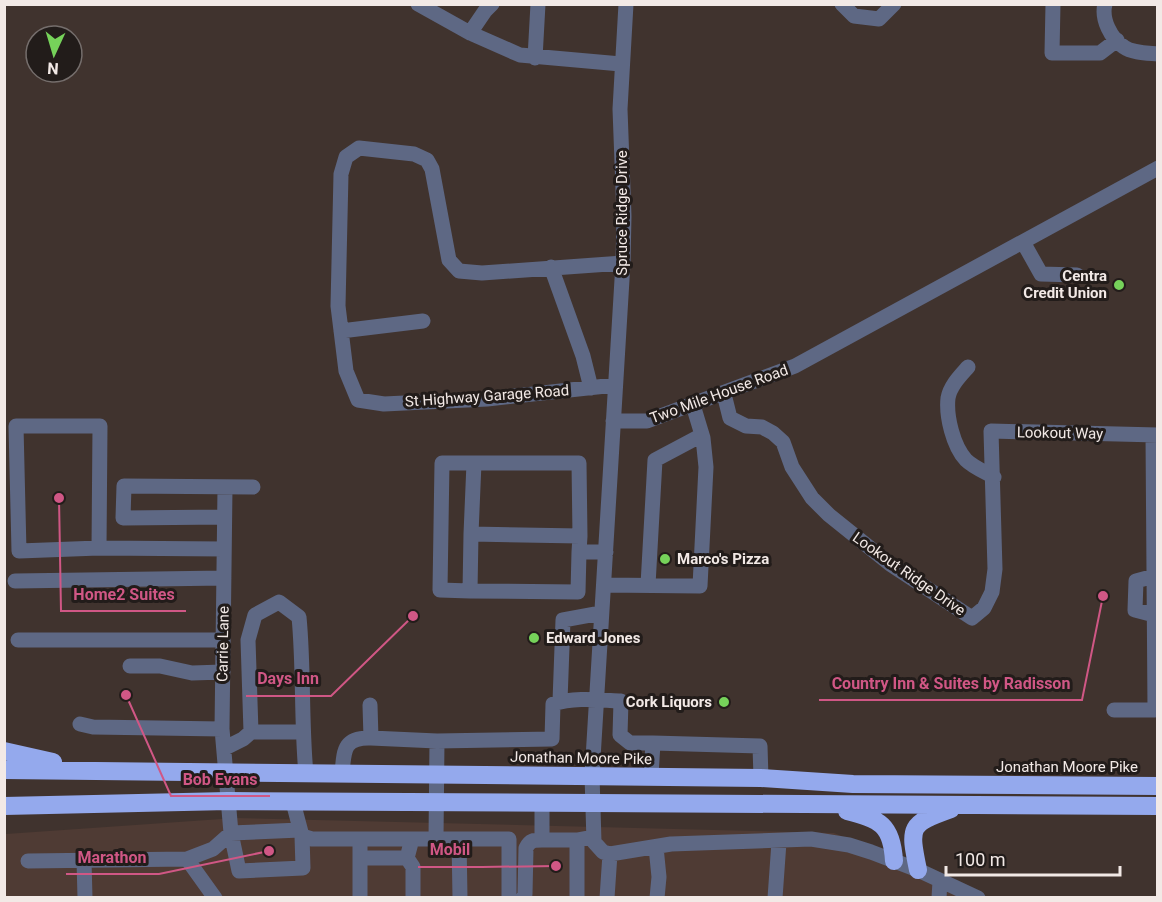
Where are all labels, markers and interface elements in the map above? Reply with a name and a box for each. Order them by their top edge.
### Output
north arrow [24,24,84,84]
text: N [47,59,59,78]
street label: Spruce Ridge Drive [613,150,631,276]
place label: Centra Credit Union [1023,267,1107,302]
marker: Centra Credit Union [1112,278,1126,292]
street label: Two Mile House Road [648,361,790,427]
street label: St Highway Garage Road [404,381,570,411]
street label: Lookout Way [1017,423,1103,443]
street label: Lookout Ridge Drive [849,528,969,620]
place label: Marco's Pizza [677,550,769,568]
marker: Marco's Pizza [658,552,672,566]
callout: Home2 Suites [61,577,186,611]
text: Home2 Suites [73,585,175,604]
street label: Carrie Lane [213,606,233,682]
place label: Edward Jones [546,629,641,647]
marker: Edward Jones [527,631,541,645]
callout: Days Inn [246,662,331,696]
callout: Country Inn & Suites by Radisson [819,666,1082,700]
text: Days Inn [257,669,319,688]
text: Country Inn & Suites by Radisson [832,674,1070,693]
place label: Cork Liquors [626,693,712,711]
marker: Cork Liquors [717,695,731,709]
street label: Jonathan Moore Pike [510,748,652,768]
street label: Jonathan Moore Pike [996,758,1138,776]
callout: Bob Evans [171,762,270,796]
text: Bob Evans [183,770,257,789]
callout: Mobil [418,833,482,867]
scale bar [946,839,1120,877]
callout: Marathon [66,840,159,874]
text: Mobil [430,840,470,859]
text: Marathon [77,848,147,867]
text: 100 m [955,849,1006,870]

